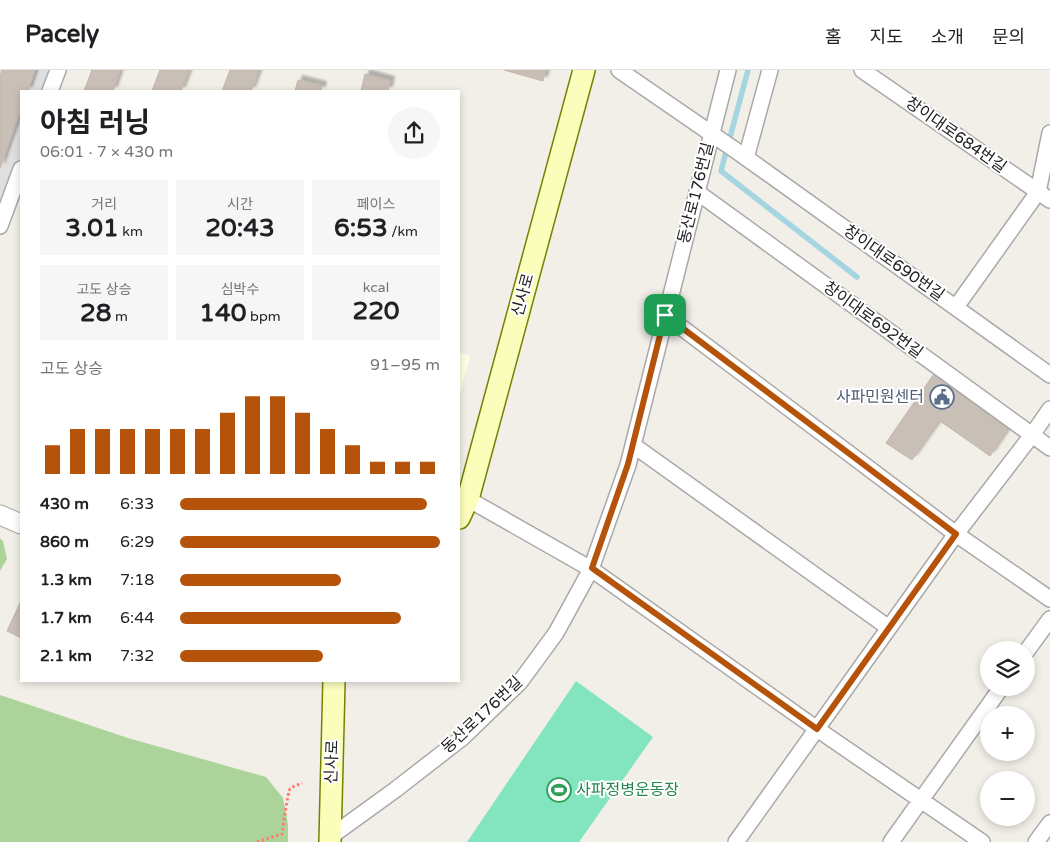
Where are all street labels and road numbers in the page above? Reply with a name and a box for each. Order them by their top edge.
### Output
street label: 창이대로684번길 [902,93,1010,177]
street label: 동산로176번길 [674,140,718,246]
street label: 창이대로690번길 [840,221,948,305]
street label: 신사로 [508,271,538,319]
street label: 창이대로692번길 [819,277,927,363]
street label: 동산로176번길 [437,672,527,758]
street label: 신사로 [321,739,343,784]

